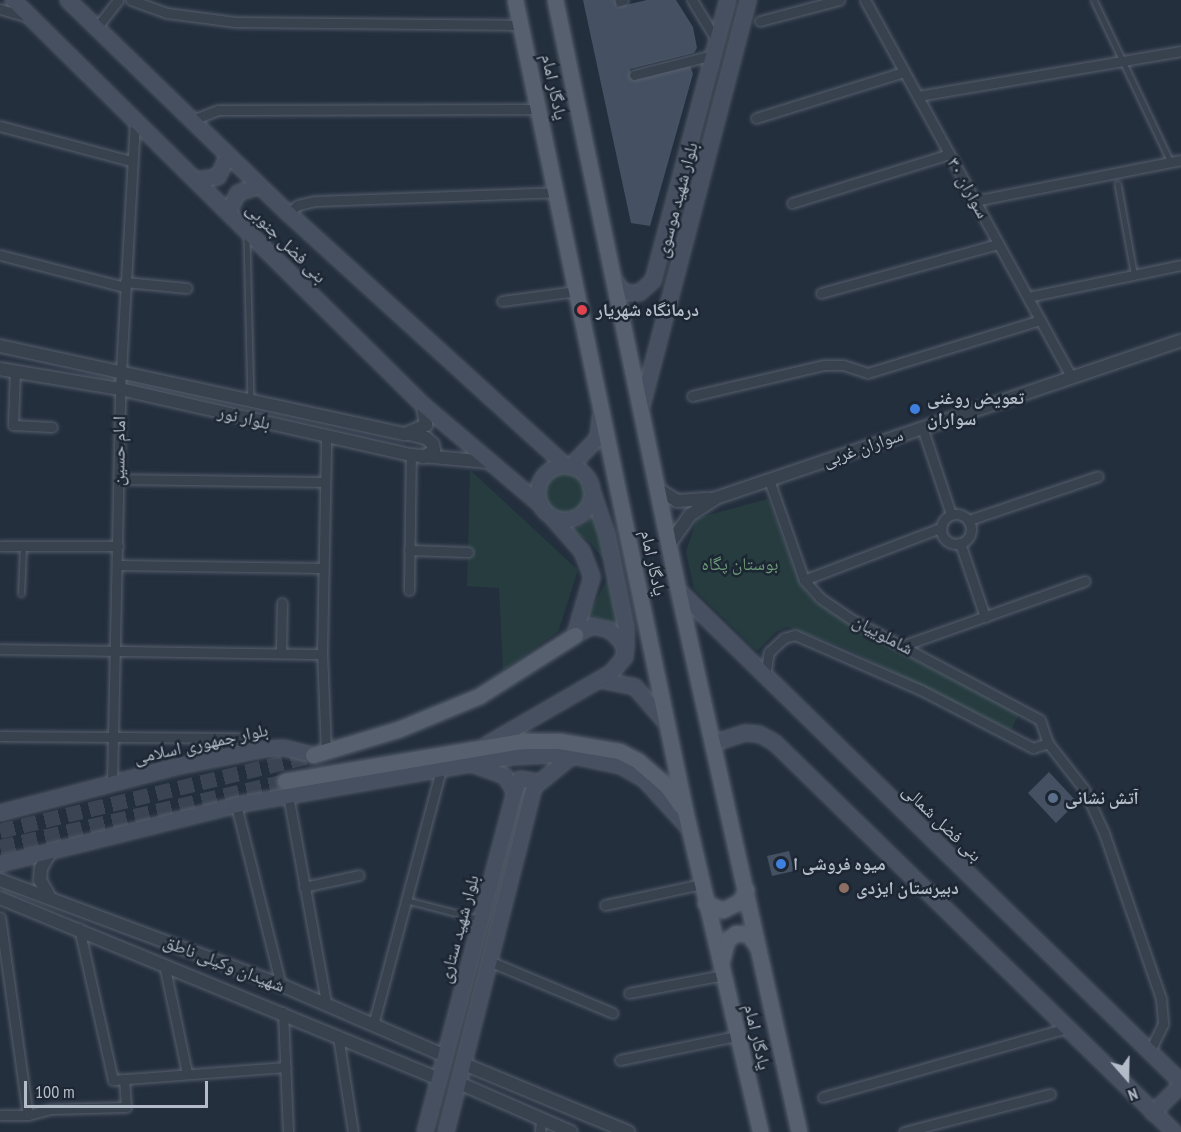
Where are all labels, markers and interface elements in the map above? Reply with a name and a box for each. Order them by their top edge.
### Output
street label: یادگار امام [536,52,572,122]
street label: بلوار شهید موسوی [651,140,703,260]
street label: سواران ۳۰ [942,154,994,222]
street label: بنی فضل جنوبی [241,198,331,288]
place label: درمانگاه شهریار [596,299,699,321]
marker: درمانگاه شهریار [573,301,591,319]
place label: تعویض روغنی سواران [927,388,1024,430]
street label: بلوار نور [216,401,272,435]
marker: تعویض روغنی سواران [908,402,922,416]
street label: امام حسین [108,416,130,486]
street label: سواران غربی [820,424,906,472]
street label: یادگار امام [635,528,671,598]
park label: بوستان پگاه [702,553,778,575]
street label: شاملوییان [849,610,917,660]
street label: بلوار جمهوری اسلامی [132,719,270,769]
street label: بنی فضل شمالی [898,780,986,866]
place label: آتش نشانی [1065,787,1139,809]
marker: آتش نشانی [1046,791,1060,805]
place label: میوه فروشی ا [793,853,886,875]
marker: میوه فروشی ا [774,857,788,871]
street label: بلوار شهید ستاری [434,872,484,986]
place label: دبیرستان ایزدی [856,877,959,899]
marker: دبیرستان ایزدی [837,881,851,895]
street label: شهیدان وکیلی ناطق [160,931,288,997]
street label: یادگار امام [739,1002,775,1072]
north arrow [1097,1048,1157,1108]
scale bar [27,1069,212,1107]
text: 100 m [35,1080,75,1103]
text: N [1126,1084,1141,1106]

